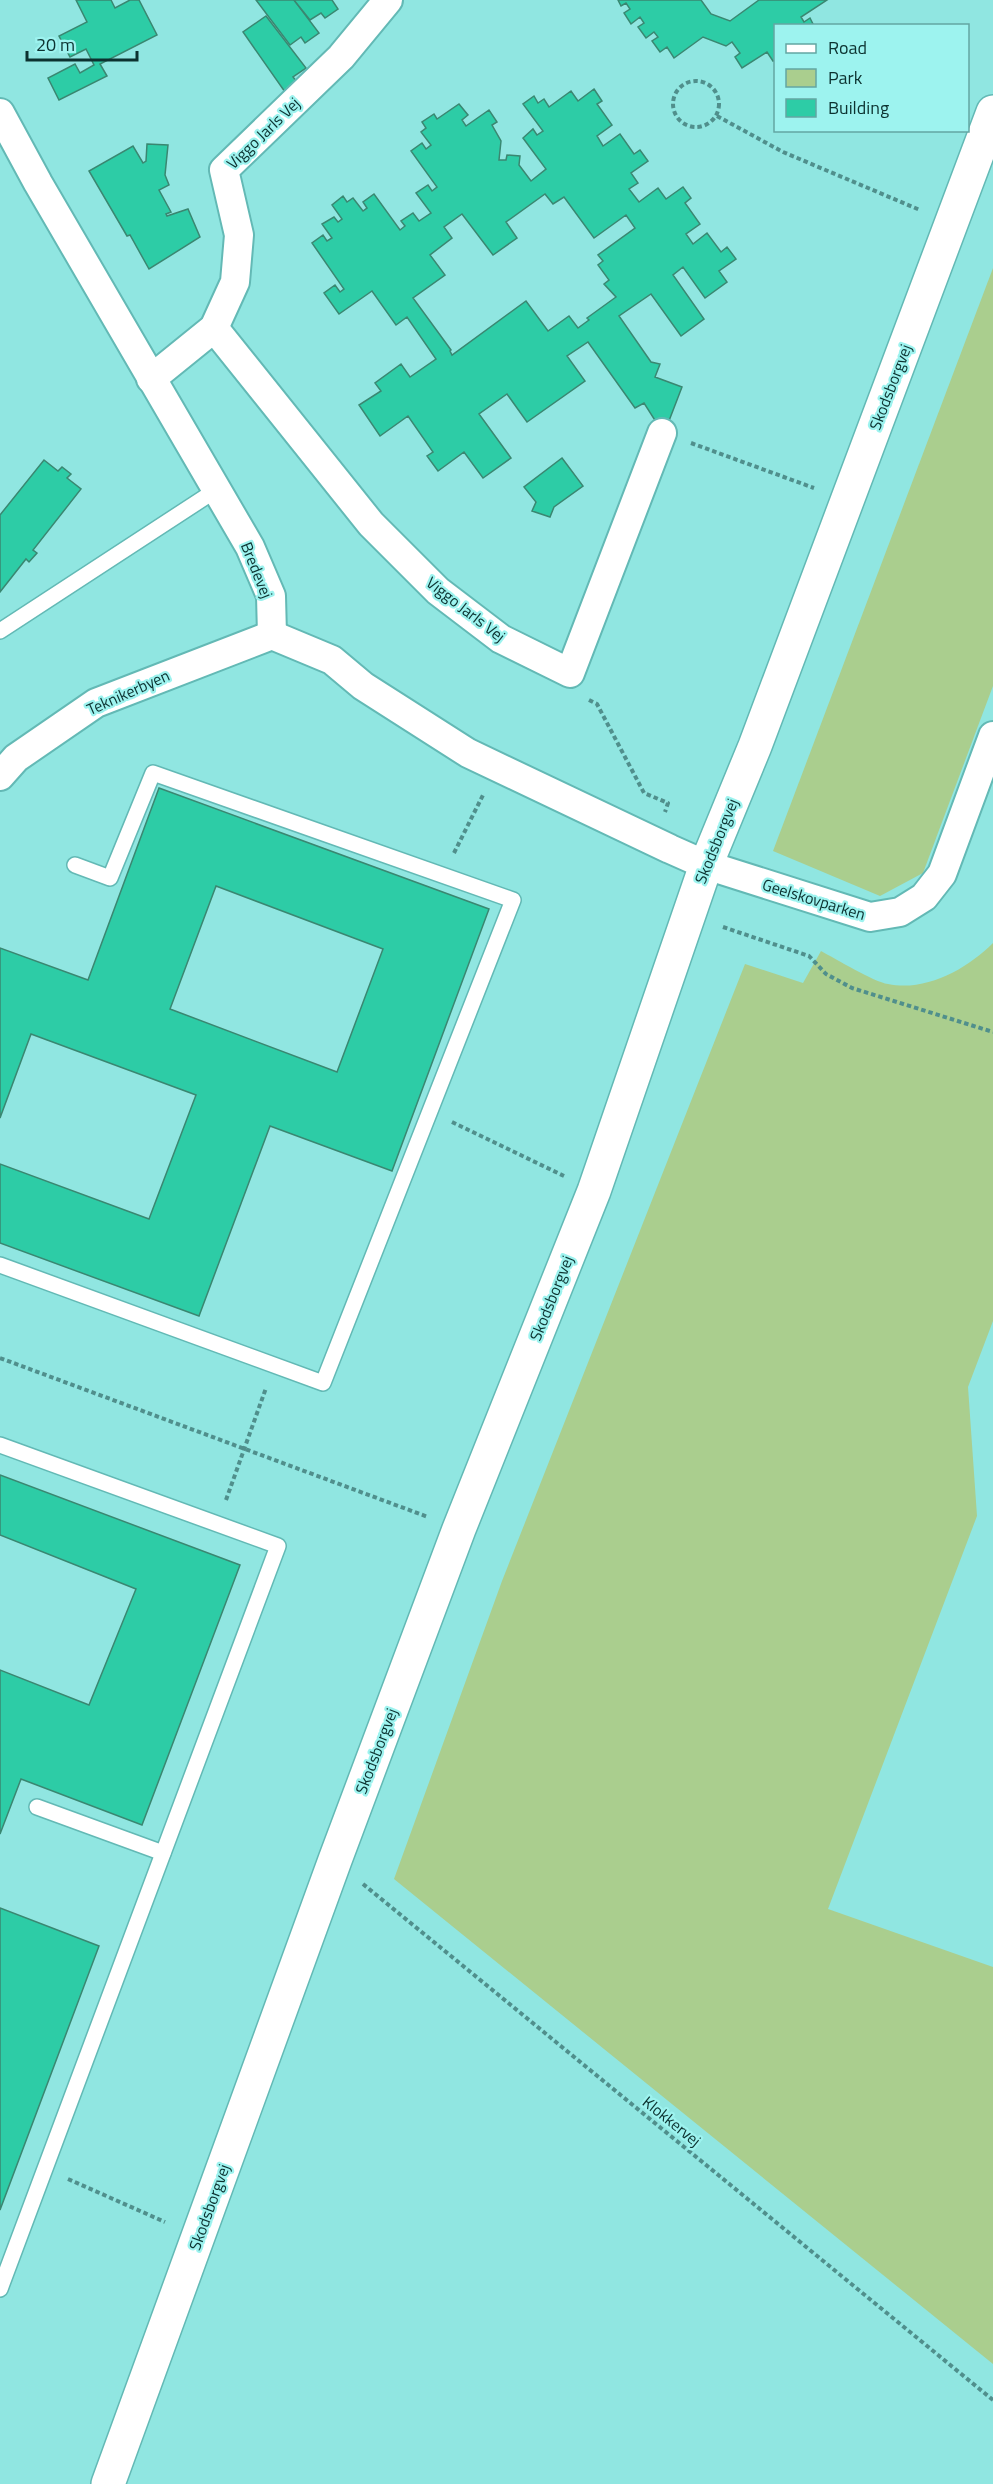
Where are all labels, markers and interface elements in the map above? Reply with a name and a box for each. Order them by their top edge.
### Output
scale bar [27,24,136,62]
legend [774,24,969,132]
text: 20 m [36,31,75,58]
text: Road [828,34,867,61]
text: Park [828,64,863,91]
street label: Viggo Jarls Vej [221,92,305,174]
text: Building [828,94,889,121]
street label: Skodsborgvej [863,341,917,433]
street label: Bredevej [235,538,279,602]
street label: Viggo Jarls Vej [421,570,511,648]
street label: Teknikerbyen [83,663,173,721]
street label: Skodsborgvej [688,795,744,887]
street label: Geelskovparken [759,872,869,926]
street label: Skodsborgvej [523,1252,579,1344]
street label: Skodsborgvej [349,1705,403,1797]
street label: Klokkervej [638,2090,706,2152]
street label: Skodsborgvej [182,2161,236,2253]

